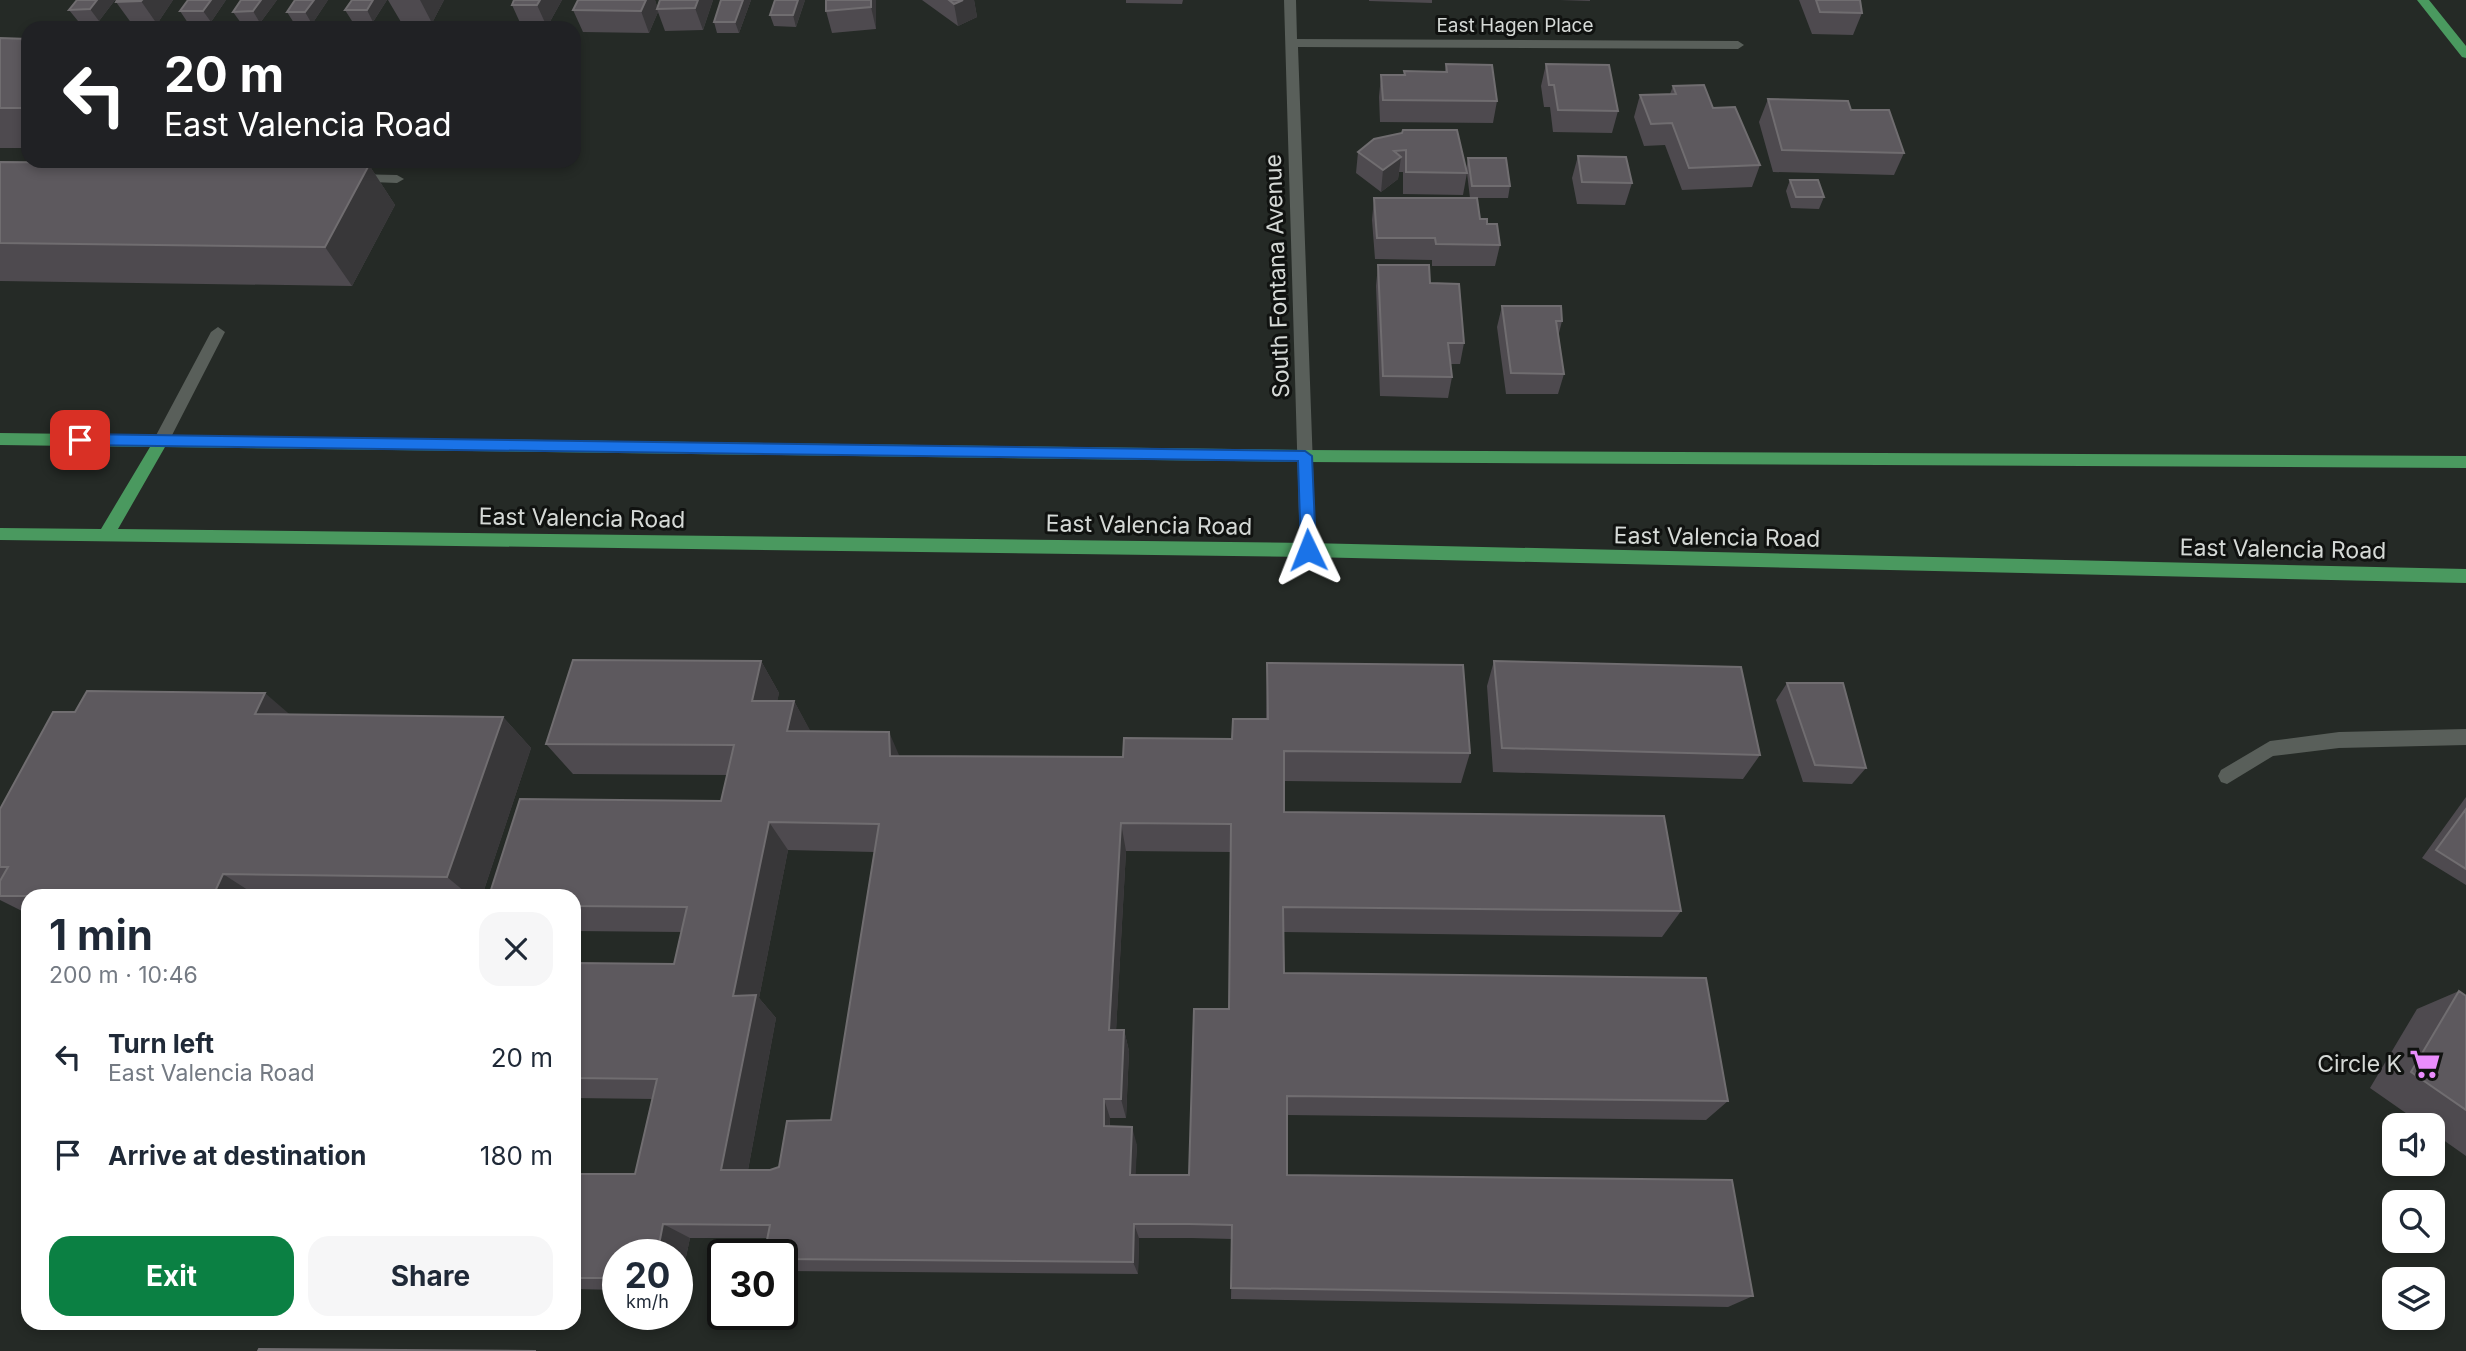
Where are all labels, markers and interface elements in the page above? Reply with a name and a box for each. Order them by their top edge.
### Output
street label: East Hagen Place [1436,14,1594,37]
text: 20 m [164,45,284,104]
icon: left [49,49,140,140]
text: East Valencia Road [164,105,451,144]
street label: South Fontana Avenue [1259,154,1295,398]
pin [50,410,110,470]
icon: arrive [61,421,99,459]
street label: East Valencia Road [478,502,686,534]
street label: East Valencia Road [1045,509,1253,541]
position arrow [1271,513,1345,587]
street label: East Valencia Road [1613,521,1821,553]
street label: East Valencia Road [2179,533,2387,565]
text: 1 min [49,909,153,960]
button: close [479,912,553,986]
text: 200 m · 10:46 [49,961,198,989]
text: Turn left [108,1028,214,1059]
icon: left [49,1038,87,1076]
text: 20 m [491,1042,553,1073]
supermarket icon: Circle K [2408,1047,2442,1081]
place label: Circle K [2317,1050,2402,1078]
text: East Valencia Road [108,1059,315,1087]
map controls [2382,1113,2445,1330]
button: sound [2382,1113,2445,1176]
icon: arrive [49,1136,87,1174]
text: Arrive at destination [108,1140,367,1171]
text: 180 m [480,1140,553,1171]
button: search [2382,1190,2445,1253]
button: Exit [49,1236,294,1316]
button: Share [308,1236,553,1316]
speed limit sign: 30 [707,1239,798,1330]
text: 20 [625,1254,670,1296]
button: layers [2382,1267,2445,1330]
text: km/h [626,1291,669,1312]

